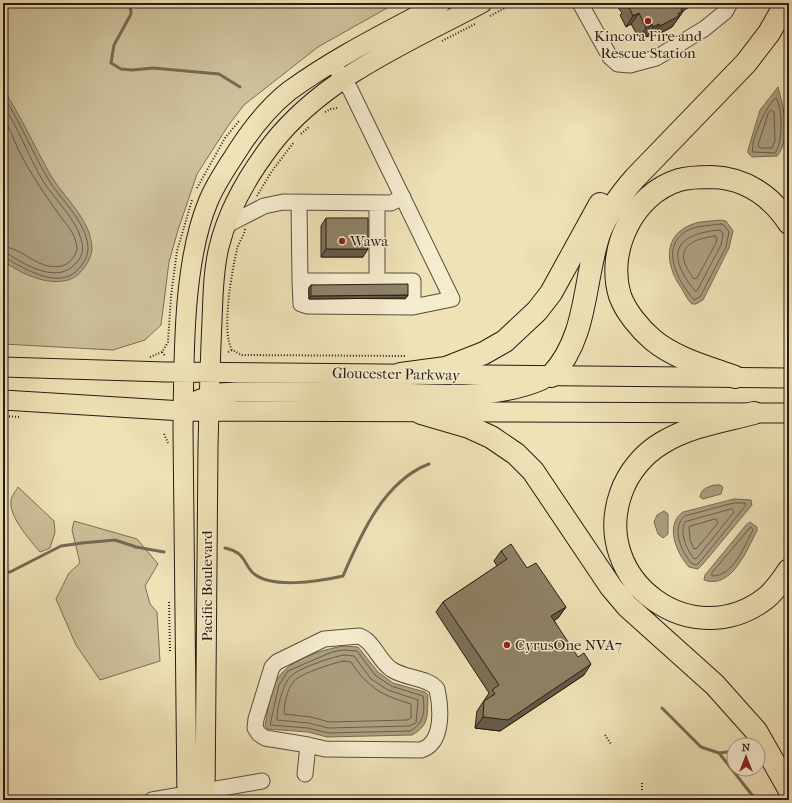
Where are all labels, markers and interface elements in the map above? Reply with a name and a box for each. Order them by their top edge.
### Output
marker: Kincora Fire and Rescue Station [643,16,653,26]
place label: Kincora Fire and Rescue Station [594,27,703,62]
place label: Wawa [349,232,389,250]
marker: Wawa [337,236,347,246]
street label: Gloucester Parkway [332,364,461,384]
street label: Pacific Boulevard [198,530,216,641]
place label: CyrusOne NVA7 [515,636,622,654]
marker: CyrusOne NVA7 [502,640,512,650]
north arrow [726,737,766,777]
text: N [742,741,751,754]

